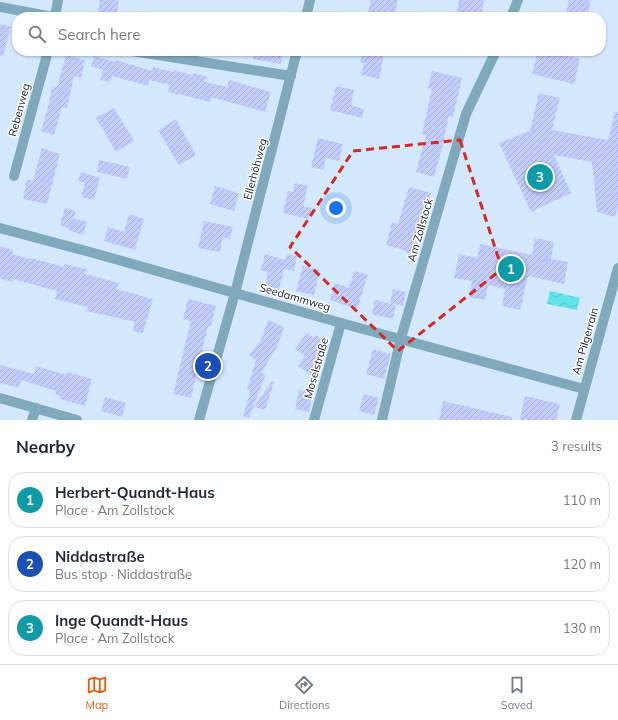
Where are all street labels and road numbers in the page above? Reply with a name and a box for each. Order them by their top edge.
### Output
street label: Rebenweg [5,82,33,138]
street label: Ellerhöhweg [240,137,270,201]
street label: Am Zollstock [404,196,436,263]
street label: Seedammweg [258,280,332,314]
street label: Am Pilgerrain [569,306,601,376]
street label: Moselstraße [301,336,331,400]

